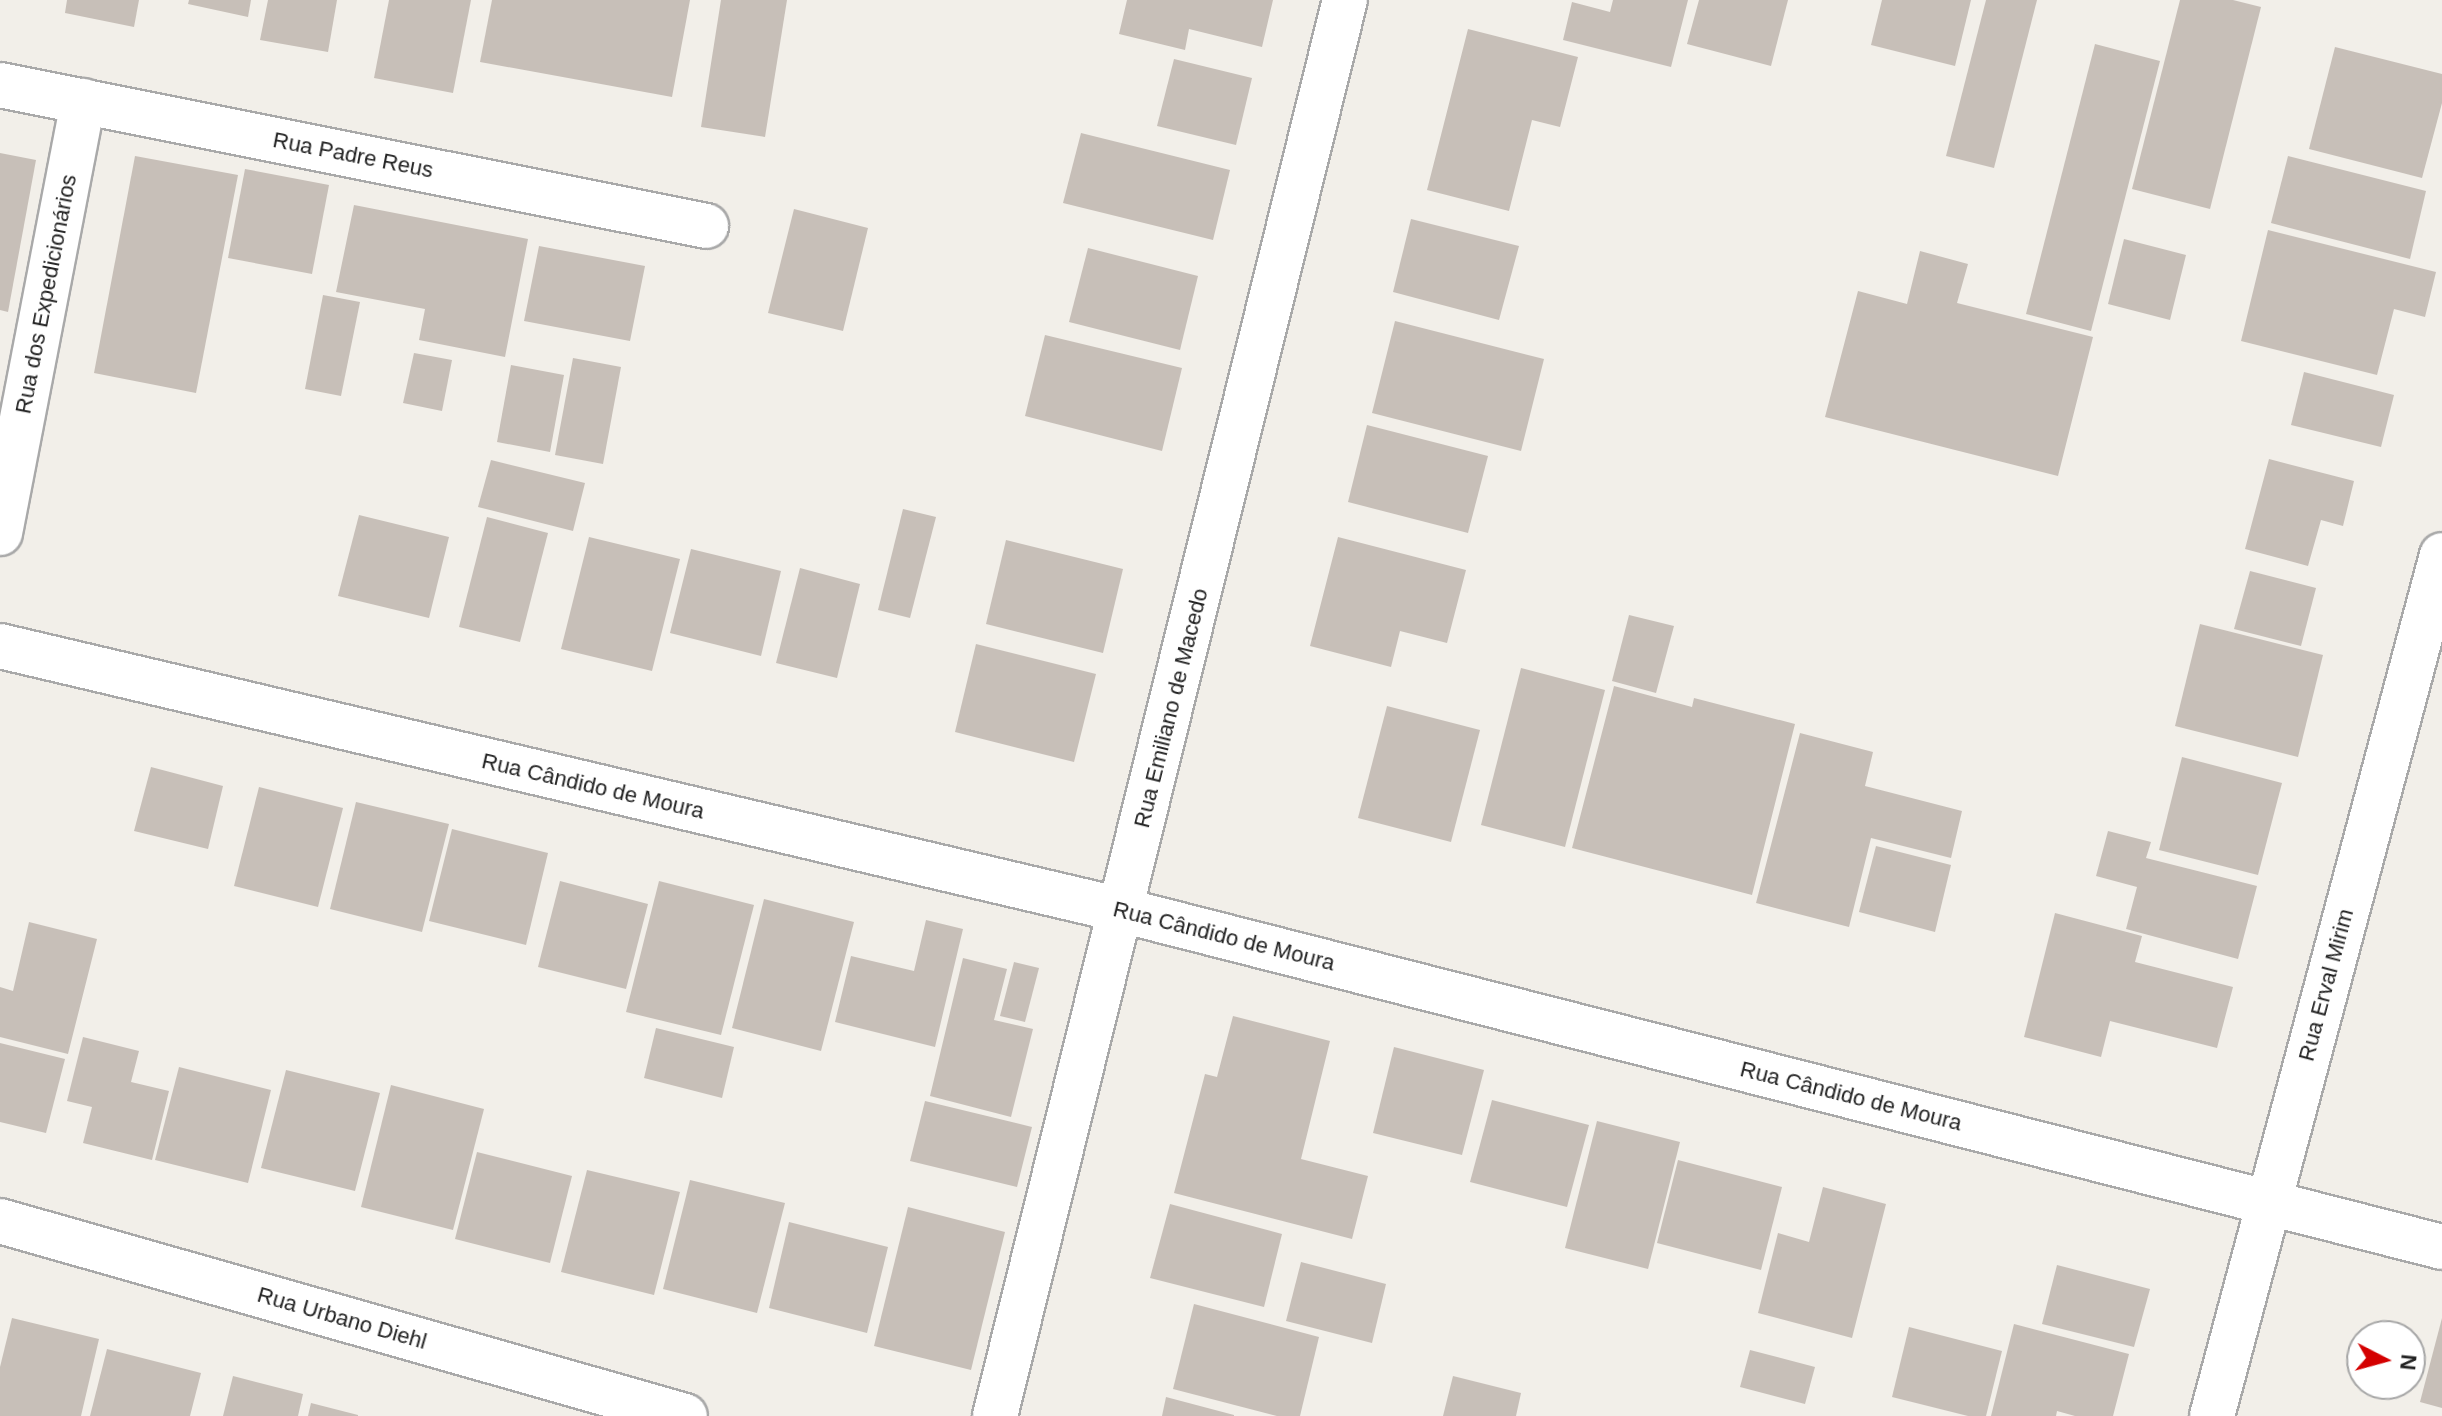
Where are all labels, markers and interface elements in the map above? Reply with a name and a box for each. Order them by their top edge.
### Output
street label: Rua Padre Reus [271,127,435,183]
street label: Rua dos Expedicionários [10,172,82,416]
street label: Rua Emiliano de Macedo [1128,586,1214,830]
street label: Rua Cândido de Moura [479,748,707,824]
street label: Rua Cândido de Moura [1110,896,1338,976]
street label: Rua Erval Mirim [2293,906,2359,1064]
street label: Rua Cândido de Moura [1737,1056,1965,1136]
street label: Rua Urbano Diehl [254,1281,430,1355]
north arrow [2346,1320,2426,1400]
text: N [2395,1353,2422,1372]

